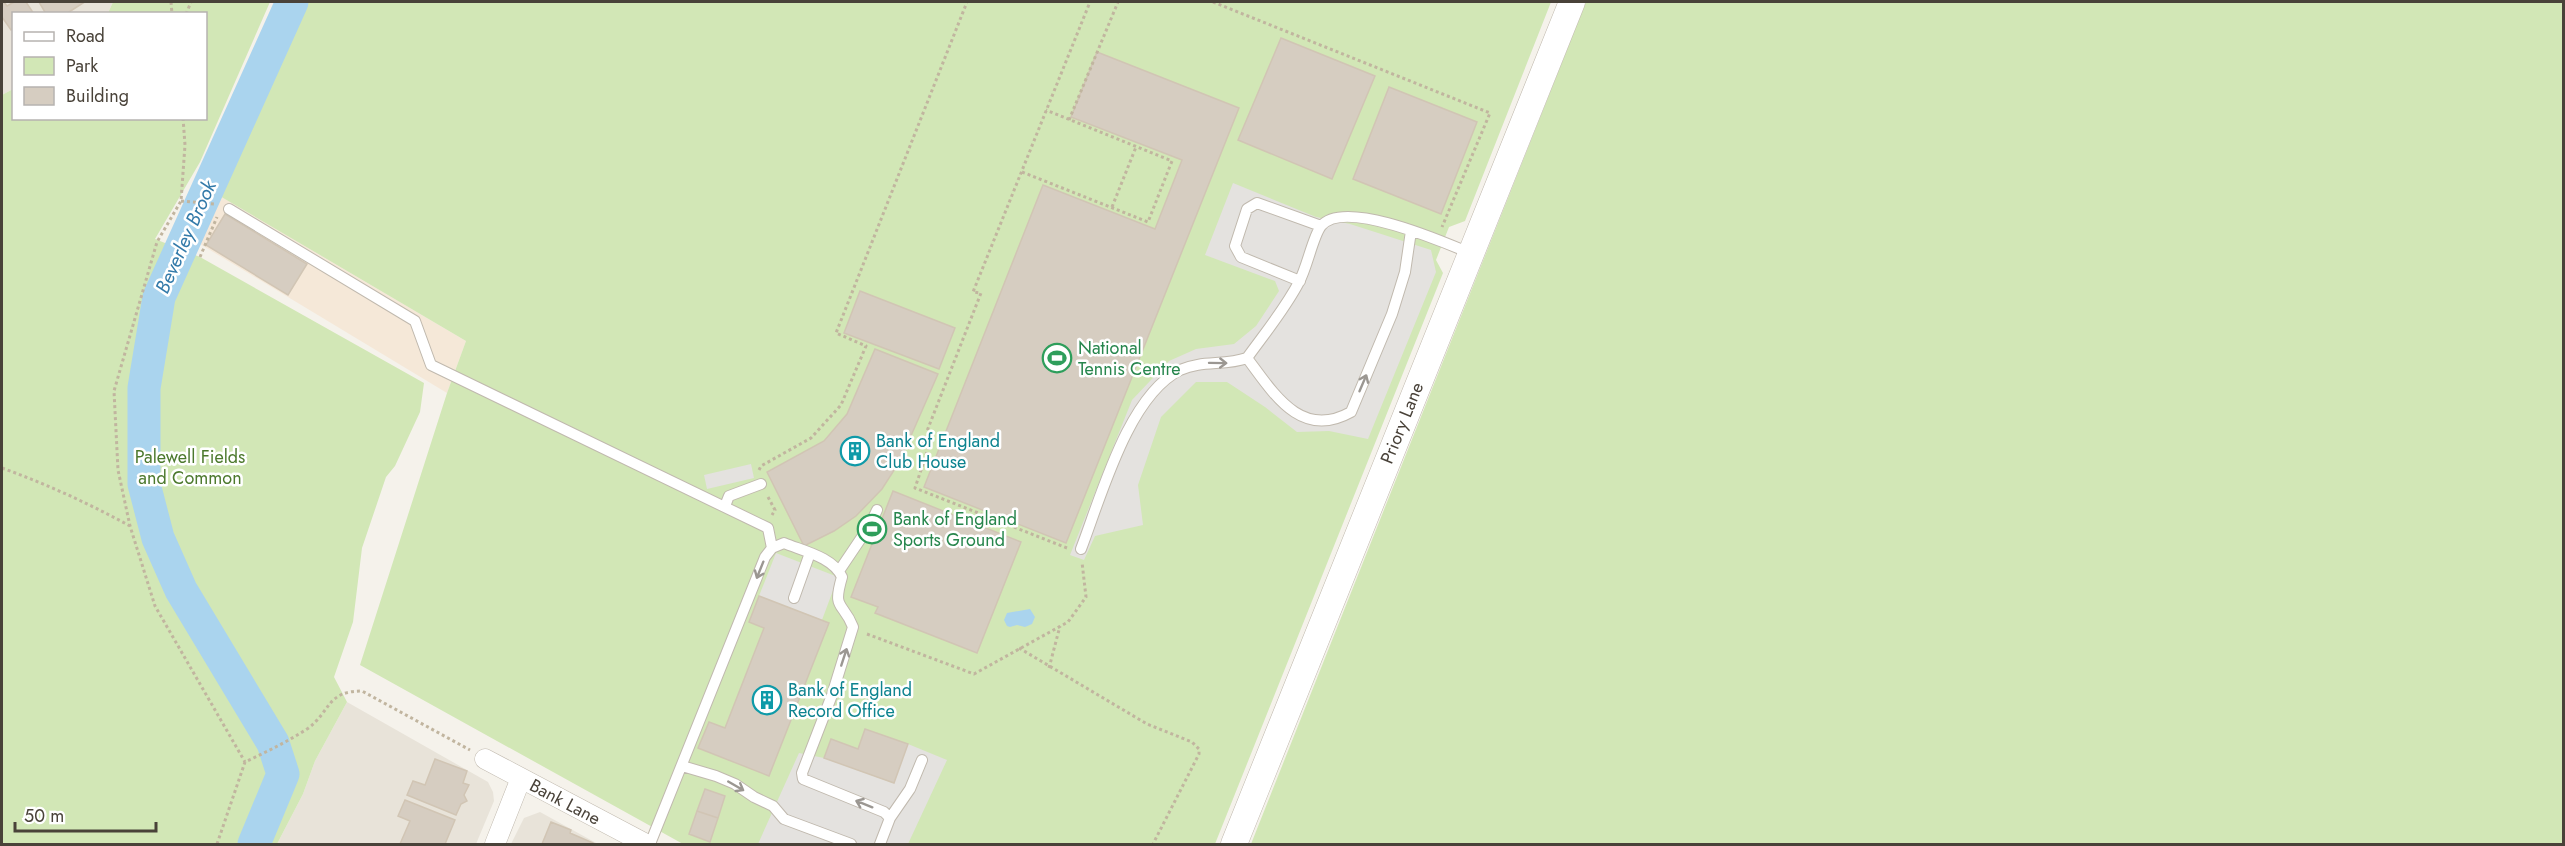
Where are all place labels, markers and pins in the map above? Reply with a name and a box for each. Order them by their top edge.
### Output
place label: National Tennis Centre [1078,335,1181,382]
sports icon: National Tennis Centre [1041,342,1073,374]
place label: Bank of England Club House [876,428,1000,475]
building icon: Bank of England Club House [839,435,871,467]
place label: Bank of England Sports Ground [893,506,1017,553]
sports icon: Bank of England Sports Ground [856,513,888,545]
place label: Bank of England Record Office [788,677,912,724]
building icon: Bank of England Record Office [751,684,783,716]

